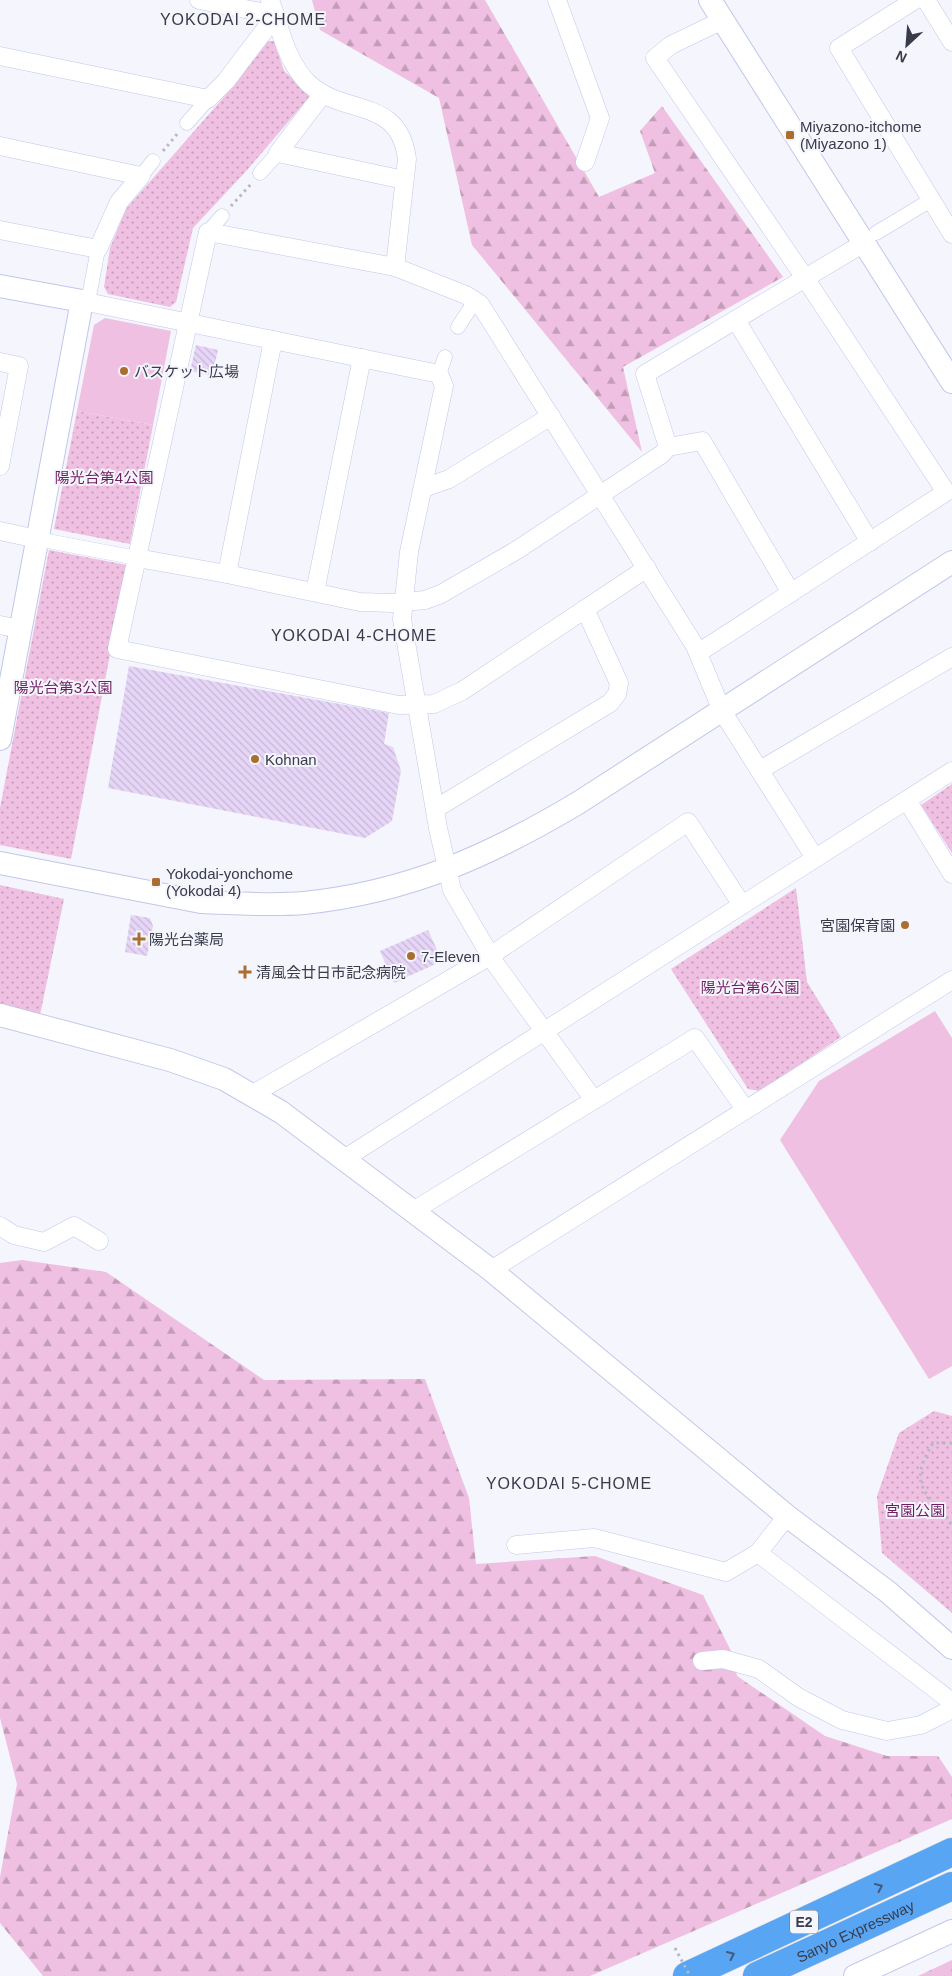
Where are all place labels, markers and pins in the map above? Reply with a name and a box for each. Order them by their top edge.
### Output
place label: Miyazono-itchome (Miyazono 1) [800,118,922,152]
marker: Miyazono-itchome (Miyazono 1) [784,129,796,141]
place label: バスケット広場 [134,363,239,380]
marker: バスケット広場 [118,365,130,377]
place label: Kohnan [265,751,317,768]
marker: Kohnan [249,753,261,765]
place label: Yokodai-yonchome (Yokodai 4) [166,865,293,899]
marker: Yokodai-yonchome (Yokodai 4) [150,876,162,888]
place label: 宮園保育園 [820,917,895,934]
marker: 宮園保育園 [899,919,911,931]
place label: 陽光台薬局 [149,931,224,948]
marker: 陽光台薬局 [133,933,145,945]
place label: 7-Eleven [421,948,480,965]
marker: 7-Eleven [405,950,417,962]
place label: 清風会廿日市記念病院 [256,964,406,981]
marker: 清風会廿日市記念病院 [238,965,252,979]

